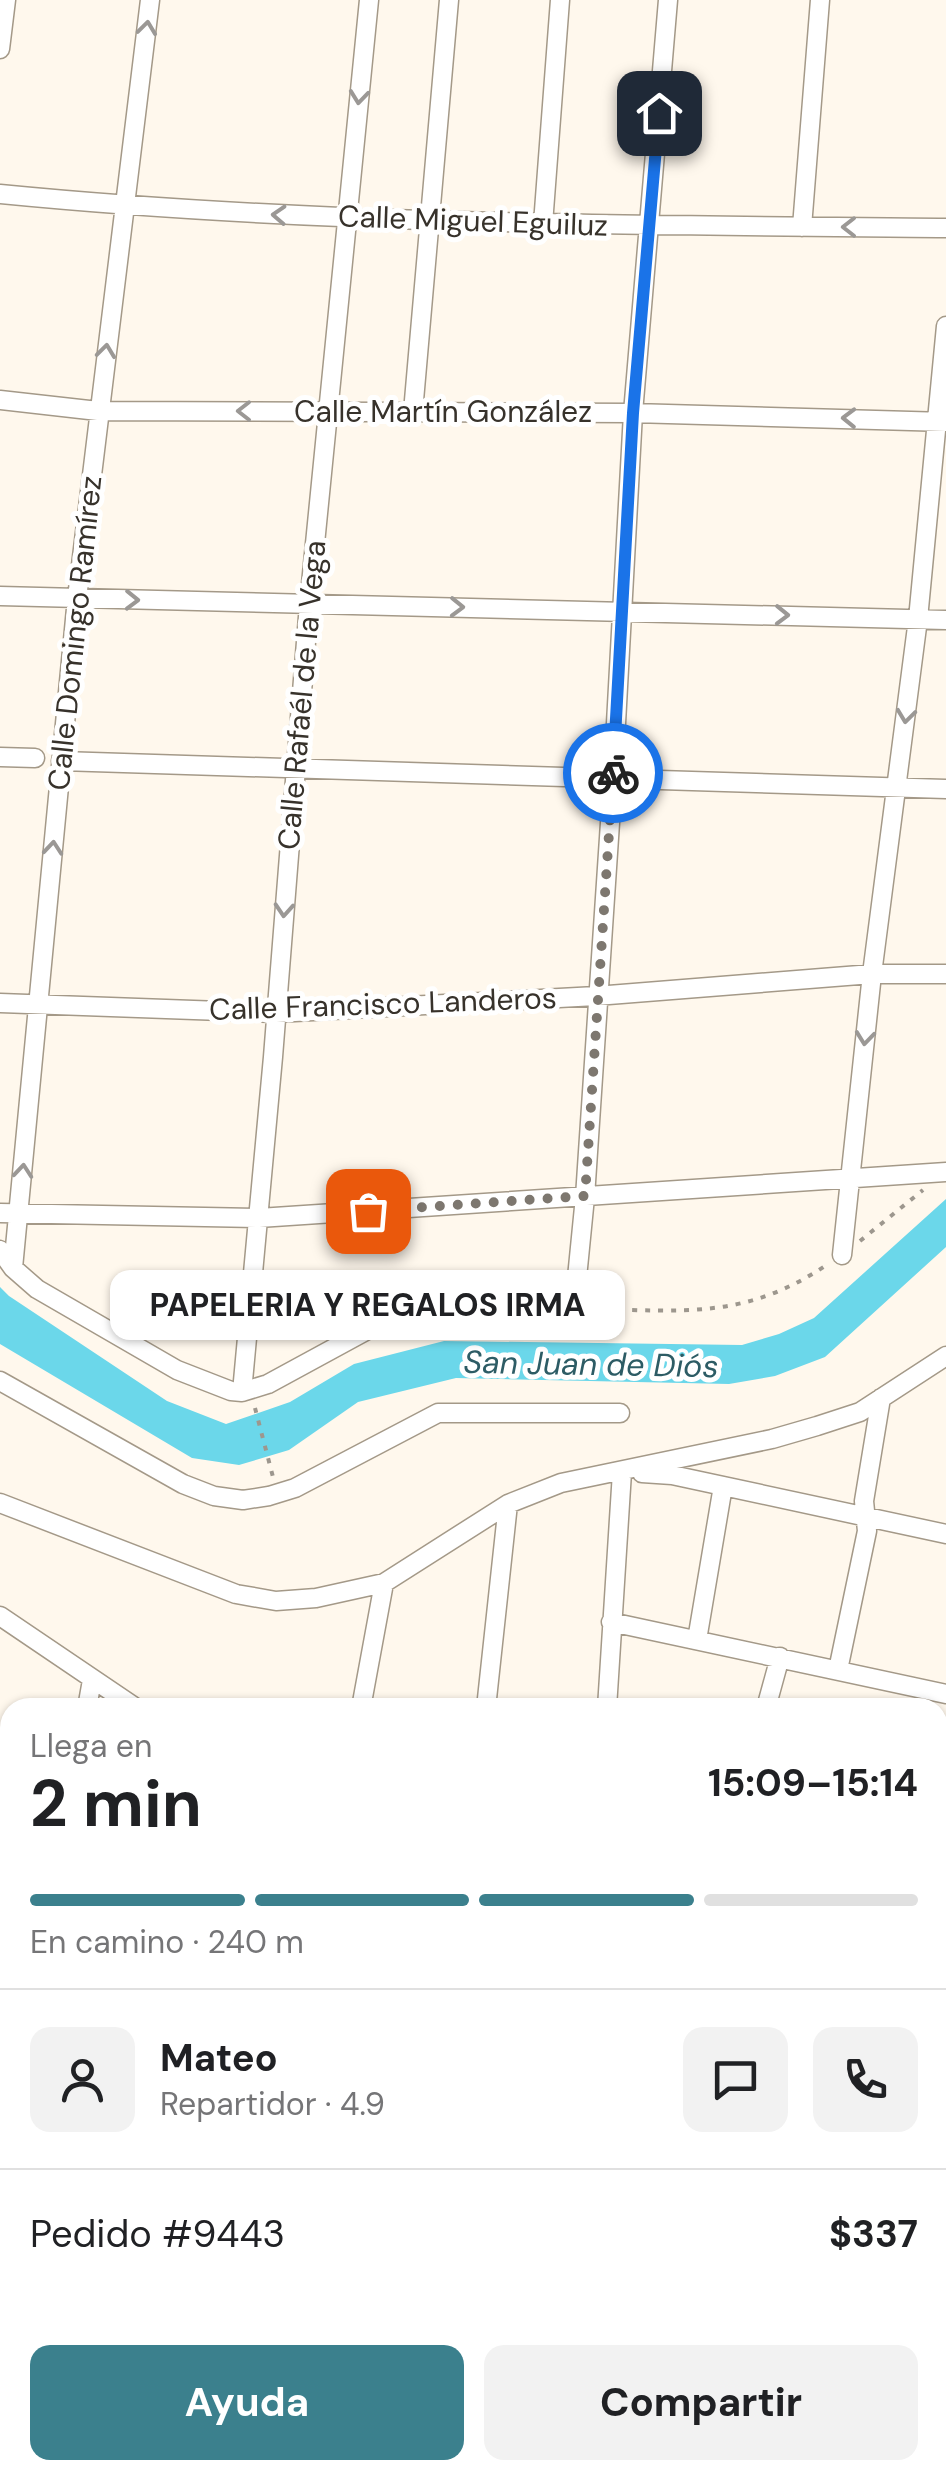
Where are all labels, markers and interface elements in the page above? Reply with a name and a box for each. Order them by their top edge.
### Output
one-way arrow [136,20,157,36]
pin [617,71,702,156]
icon: home [632,86,687,141]
one-way arrow [348,89,370,105]
street label: Calle Miguel Eguiluz [337,196,609,245]
one-way arrow [270,205,286,226]
one-way arrow [840,216,856,238]
one-way arrow [94,342,115,359]
street label: Calle Martín González [294,392,592,431]
one-way arrow [235,400,250,422]
one-way arrow [840,408,856,429]
street label: Calle Domingo Ramírez [39,474,110,792]
street label: Calle Rafaél de la Vega [269,539,334,851]
one-way arrow [125,589,141,610]
one-way arrow [450,597,466,618]
one-way arrow [775,605,791,626]
one-way arrow [896,707,917,724]
courier [563,723,663,823]
icon: bike [586,746,641,801]
one-way arrow [42,839,64,855]
one-way arrow [273,903,295,919]
street label: Calle Francisco Landeros [208,978,557,1029]
one-way arrow [855,1030,876,1046]
one-way arrow [12,1163,33,1179]
pin [326,1169,411,1254]
icon: bag [341,1184,396,1239]
callout: PAPELERIA Y REGALOS IRMA [110,1271,626,1341]
text: PAPELERIA Y REGALOS IRMA [150,1284,585,1326]
water label: San Juan de Diós [463,1341,719,1387]
text: Llega en [30,1725,152,1767]
text: 15:09–15:14 [708,1758,918,1808]
text: 2 min [30,1762,202,1846]
text: En camino · 240 m [30,1921,304,1963]
button: person [30,2027,135,2132]
button: chat [683,2027,788,2132]
button: phone [813,2027,918,2132]
text: Mateo [160,2033,278,2083]
text: Repartidor · 4.9 [160,2083,385,2125]
text: Pedido #9443 [30,2209,285,2259]
text: $337 [829,2209,918,2259]
button: Ayuda [30,2345,464,2460]
button: Compartir [484,2345,918,2460]

